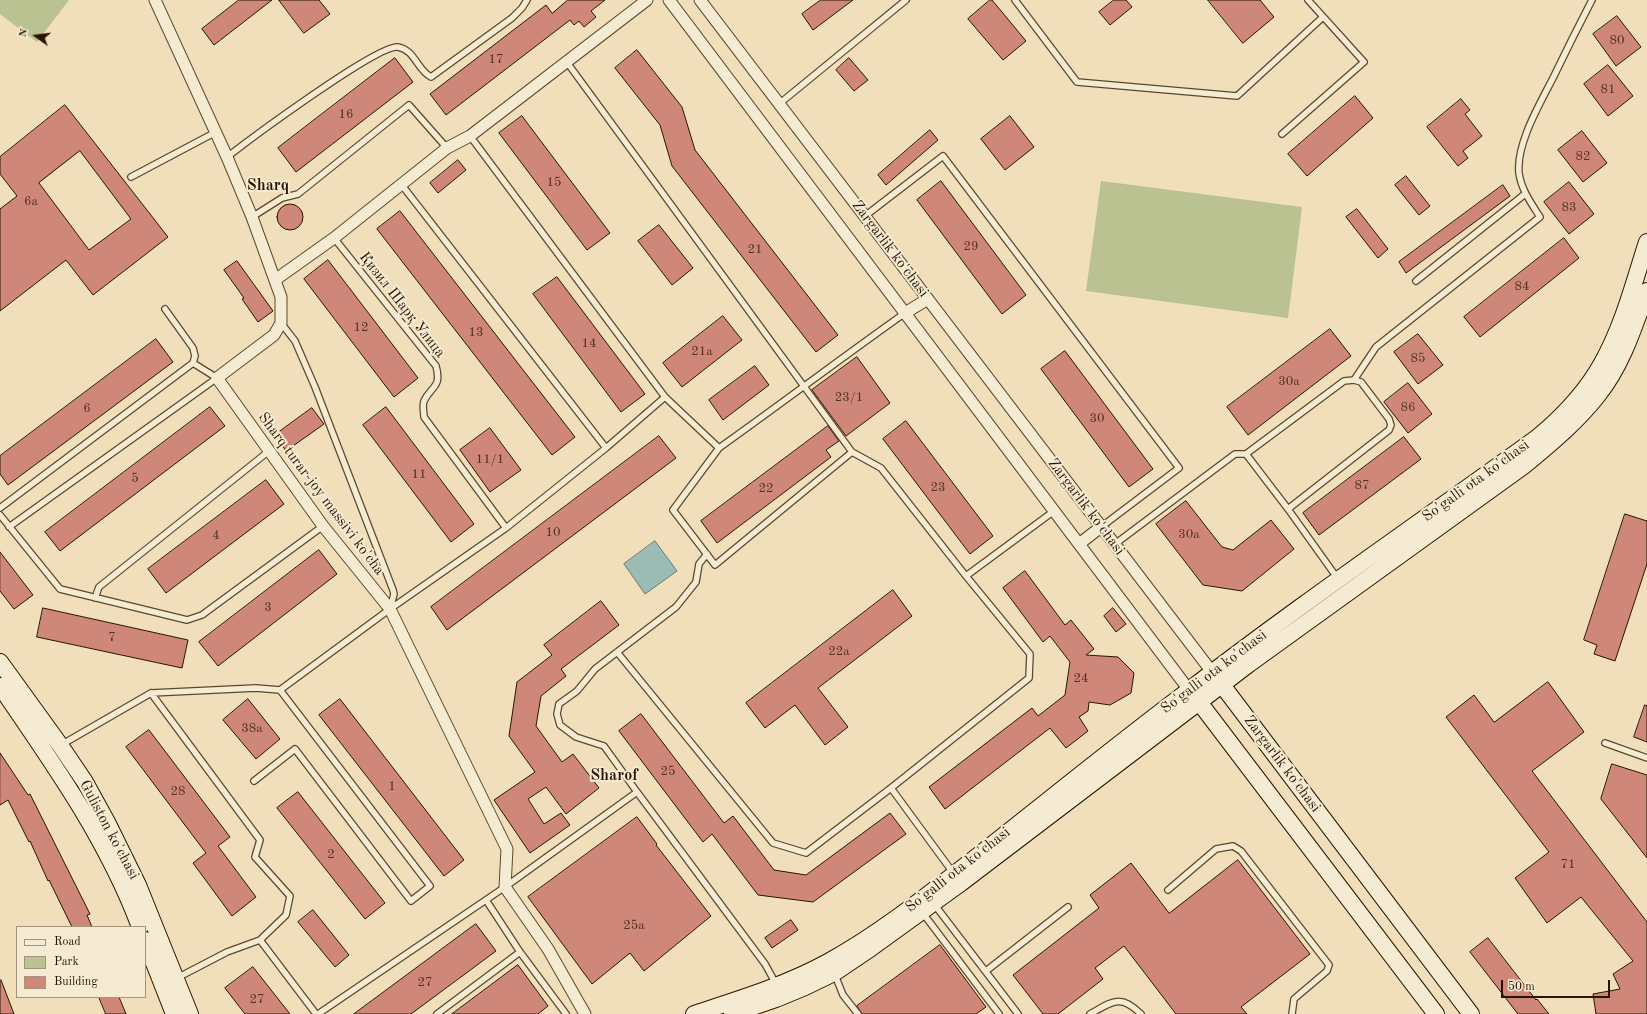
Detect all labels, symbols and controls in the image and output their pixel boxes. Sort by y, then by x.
north arrow [16,16,56,56]
text: N [18,28,30,38]
house number: 80 [1609,33,1625,49]
house number: 17 [488,52,504,68]
house number: 81 [1600,82,1616,98]
house number: 16 [338,107,354,123]
house number: 82 [1575,149,1591,165]
house number: 15 [546,175,562,191]
district label: Sharq [247,176,289,196]
house number: 6a [24,194,38,210]
street label: Zargarlik ko'chasi [848,197,932,301]
house number: 83 [1561,200,1577,216]
house number: 29 [963,239,979,255]
house number: 21 [747,242,763,258]
street label: Қизил Шарқ Улица [355,248,449,362]
house number: 84 [1514,279,1530,295]
house number: 12 [353,320,369,336]
house number: 13 [468,325,484,341]
house number: 14 [581,336,597,352]
house number: 21а [691,344,713,360]
house number: 85 [1410,351,1426,367]
house number: 30a [1278,374,1300,390]
house number: 23/1 [835,390,863,406]
house number: 86 [1400,400,1416,416]
house number: 6 [83,401,91,417]
street label: Sharq turar-joy massivi ko'cha [254,409,388,579]
house number: 30 [1089,411,1105,427]
street label: So'galli ota ko'chasi [1419,436,1533,526]
house number: 11/1 [476,452,504,468]
street label: Zargarlik ko'chasi [1044,455,1128,559]
house number: 11 [411,467,427,483]
house number: 5 [131,471,139,487]
house number: 87 [1354,478,1370,494]
house number: 23 [930,480,946,496]
house number: 22 [758,481,774,497]
house number: 10 [545,525,561,541]
house number: 30a [1178,527,1200,543]
house number: 4 [212,528,220,544]
house number: 3 [264,600,272,616]
street label: So'galli ota ko'chasi [1157,626,1271,718]
house number: 7 [108,630,116,646]
house number: 22a [828,644,850,660]
house number: 24 [1073,671,1089,687]
street label: Zargarlik ko'chasi [1240,712,1324,816]
house number: 38a [241,721,263,737]
house number: 25 [660,764,676,780]
district label: Sharof [590,766,638,786]
street label: Guliston ko'chasi [75,777,143,883]
house number: 1 [388,779,396,795]
house number: 28 [170,784,186,800]
street label: So'galli ota ko'chasi [902,824,1014,916]
house number: 2 [327,847,335,863]
house number: 71 [1560,857,1576,873]
house number: 25a [623,918,645,934]
legend [16,926,146,998]
text: Road [54,936,81,948]
text: Park [54,956,79,968]
scale bar [1503,972,1612,998]
house number: 27 [417,975,433,991]
text: Building [54,976,98,988]
text: 50 m [1508,981,1535,993]
house number: 27 [249,992,265,1008]

